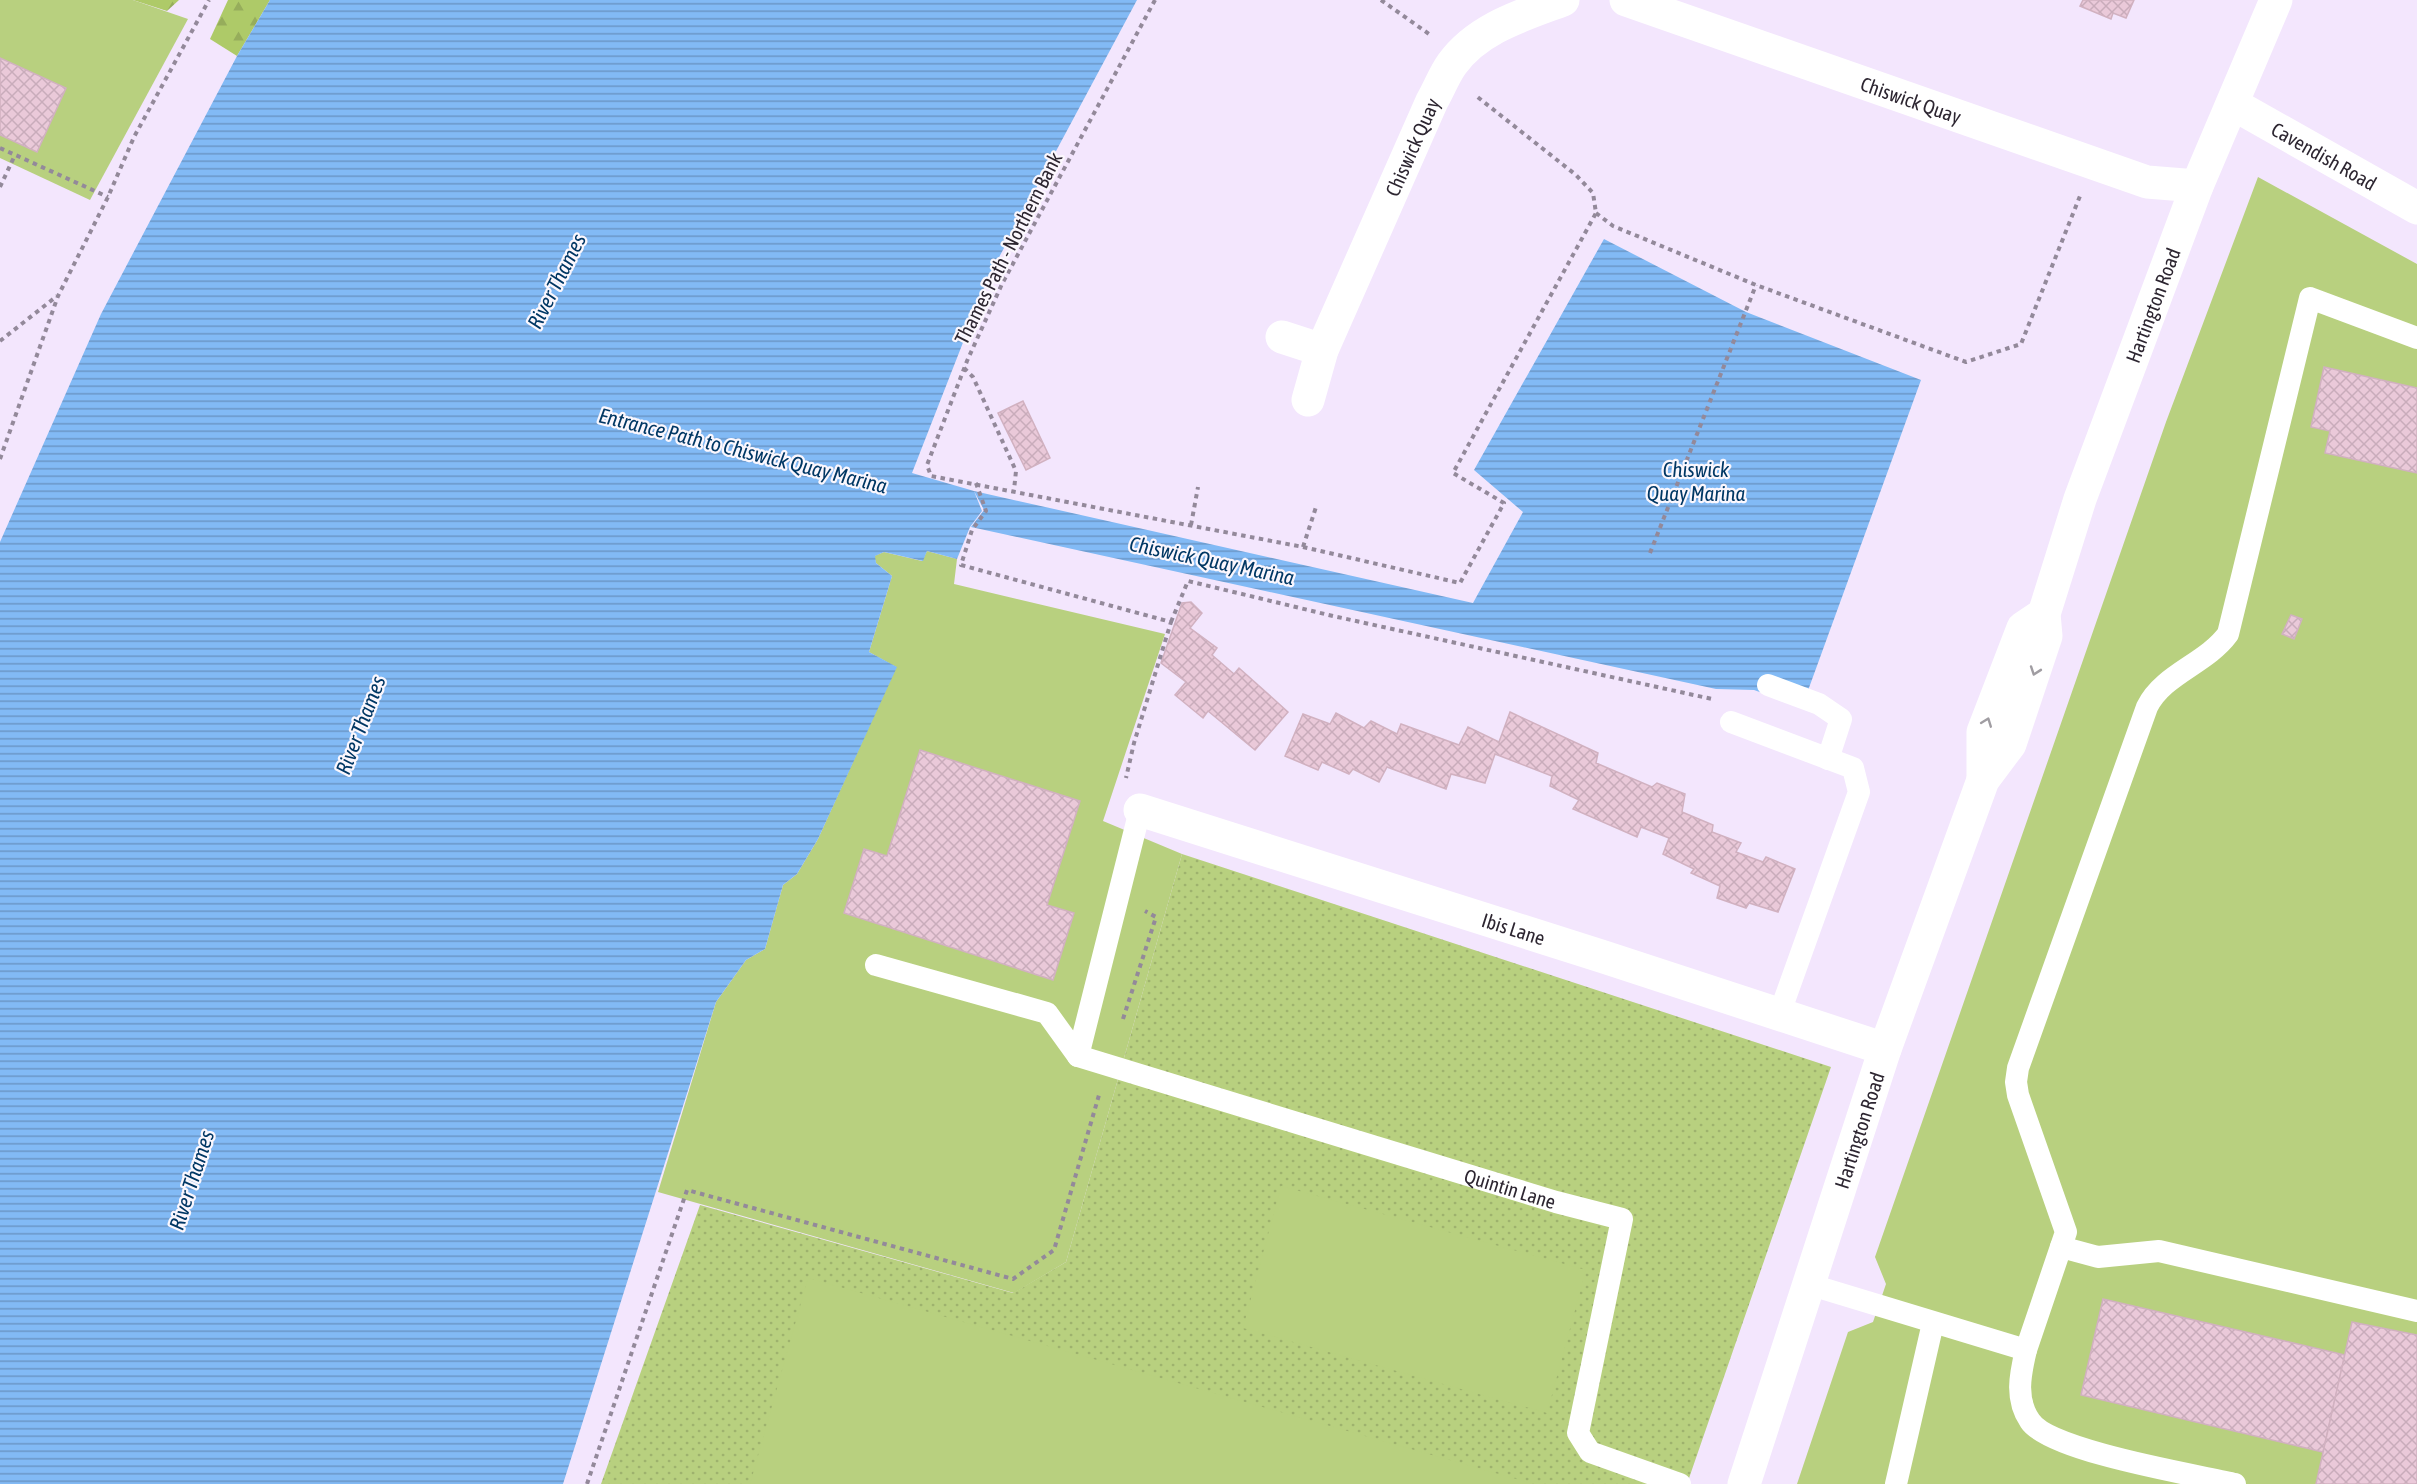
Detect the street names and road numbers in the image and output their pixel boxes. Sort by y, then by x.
street label: Chiswick Quay [1858,71,1964,128]
street label: Chiswick Quay [1380,94,1443,199]
street label: Cavendish Road [2268,117,2381,194]
street label: Thames Path - Northern Bank [950,148,1067,348]
street label: Hartington Road [2121,244,2184,366]
street label: Ibis Lane [1479,908,1548,949]
street label: Hartington Road [1829,1069,1888,1191]
street label: Quintin Lane [1462,1163,1559,1213]

